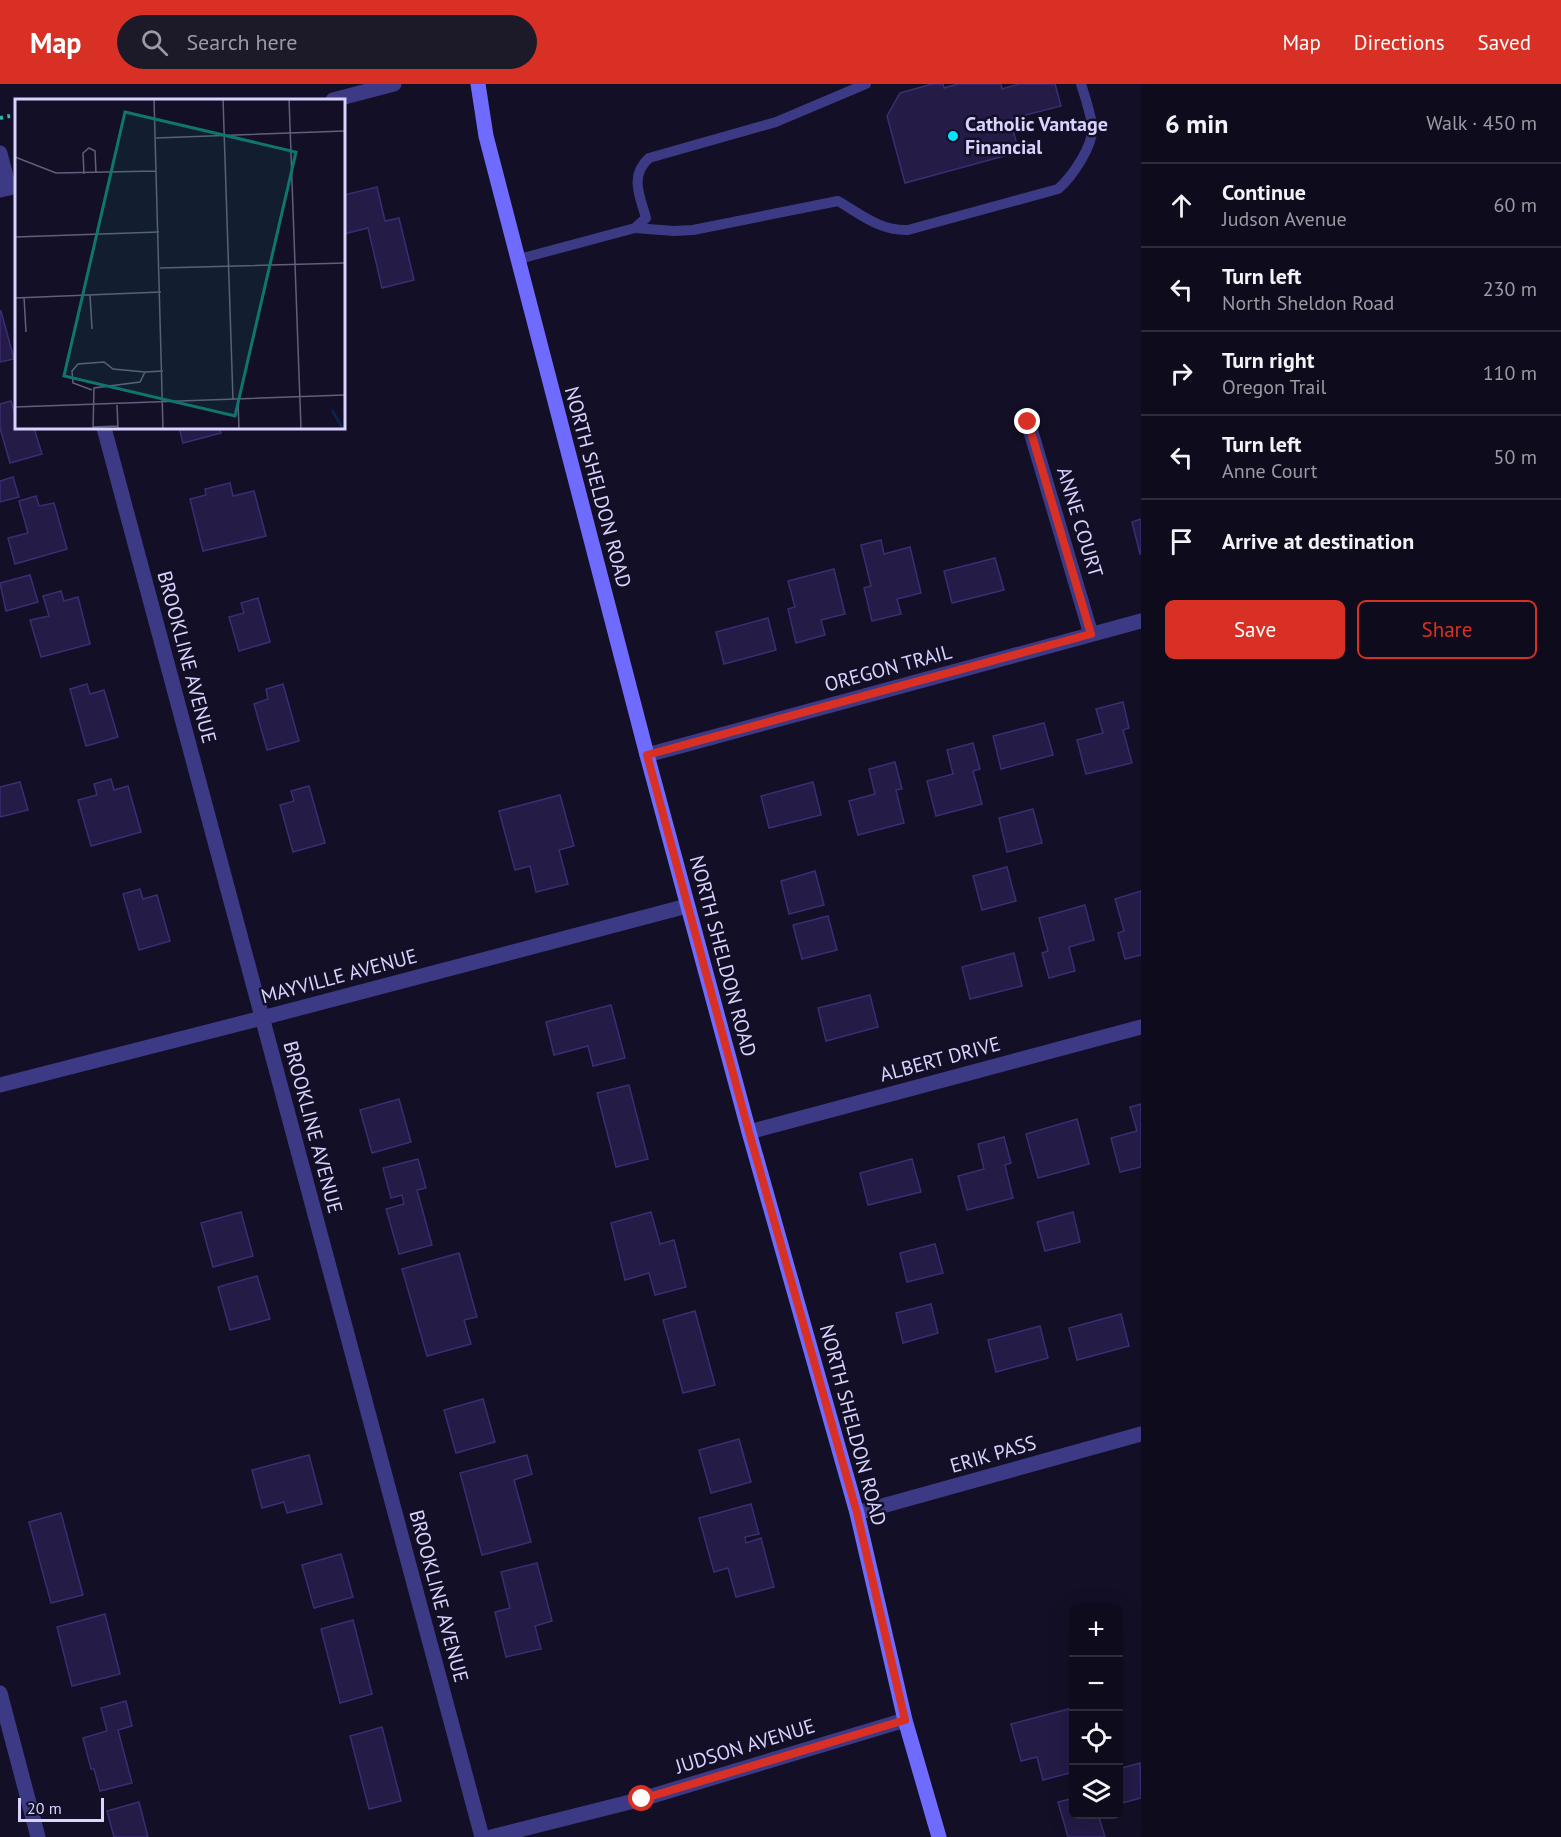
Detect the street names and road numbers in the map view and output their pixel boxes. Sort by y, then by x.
street label: NORTH SHELDON ROAD [559,383,637,591]
street label: ANNE COURT [1051,464,1109,580]
street label: BROOKLINE AVENUE [151,568,223,746]
street label: OREGON TRAIL [821,639,955,697]
street label: NORTH SHELDON ROAD [684,852,762,1060]
street label: MAYVILLE AVENUE [258,943,420,1009]
street label: ALBERT DRIVE [877,1030,1003,1088]
street label: BROOKLINE AVENUE [277,1038,349,1216]
street label: NORTH SHELDON ROAD [814,1321,892,1529]
street label: ERIK PASS [947,1429,1039,1479]
street label: BROOKLINE AVENUE [403,1507,475,1685]
street label: JUDSON AVENUE [671,1712,818,1780]

